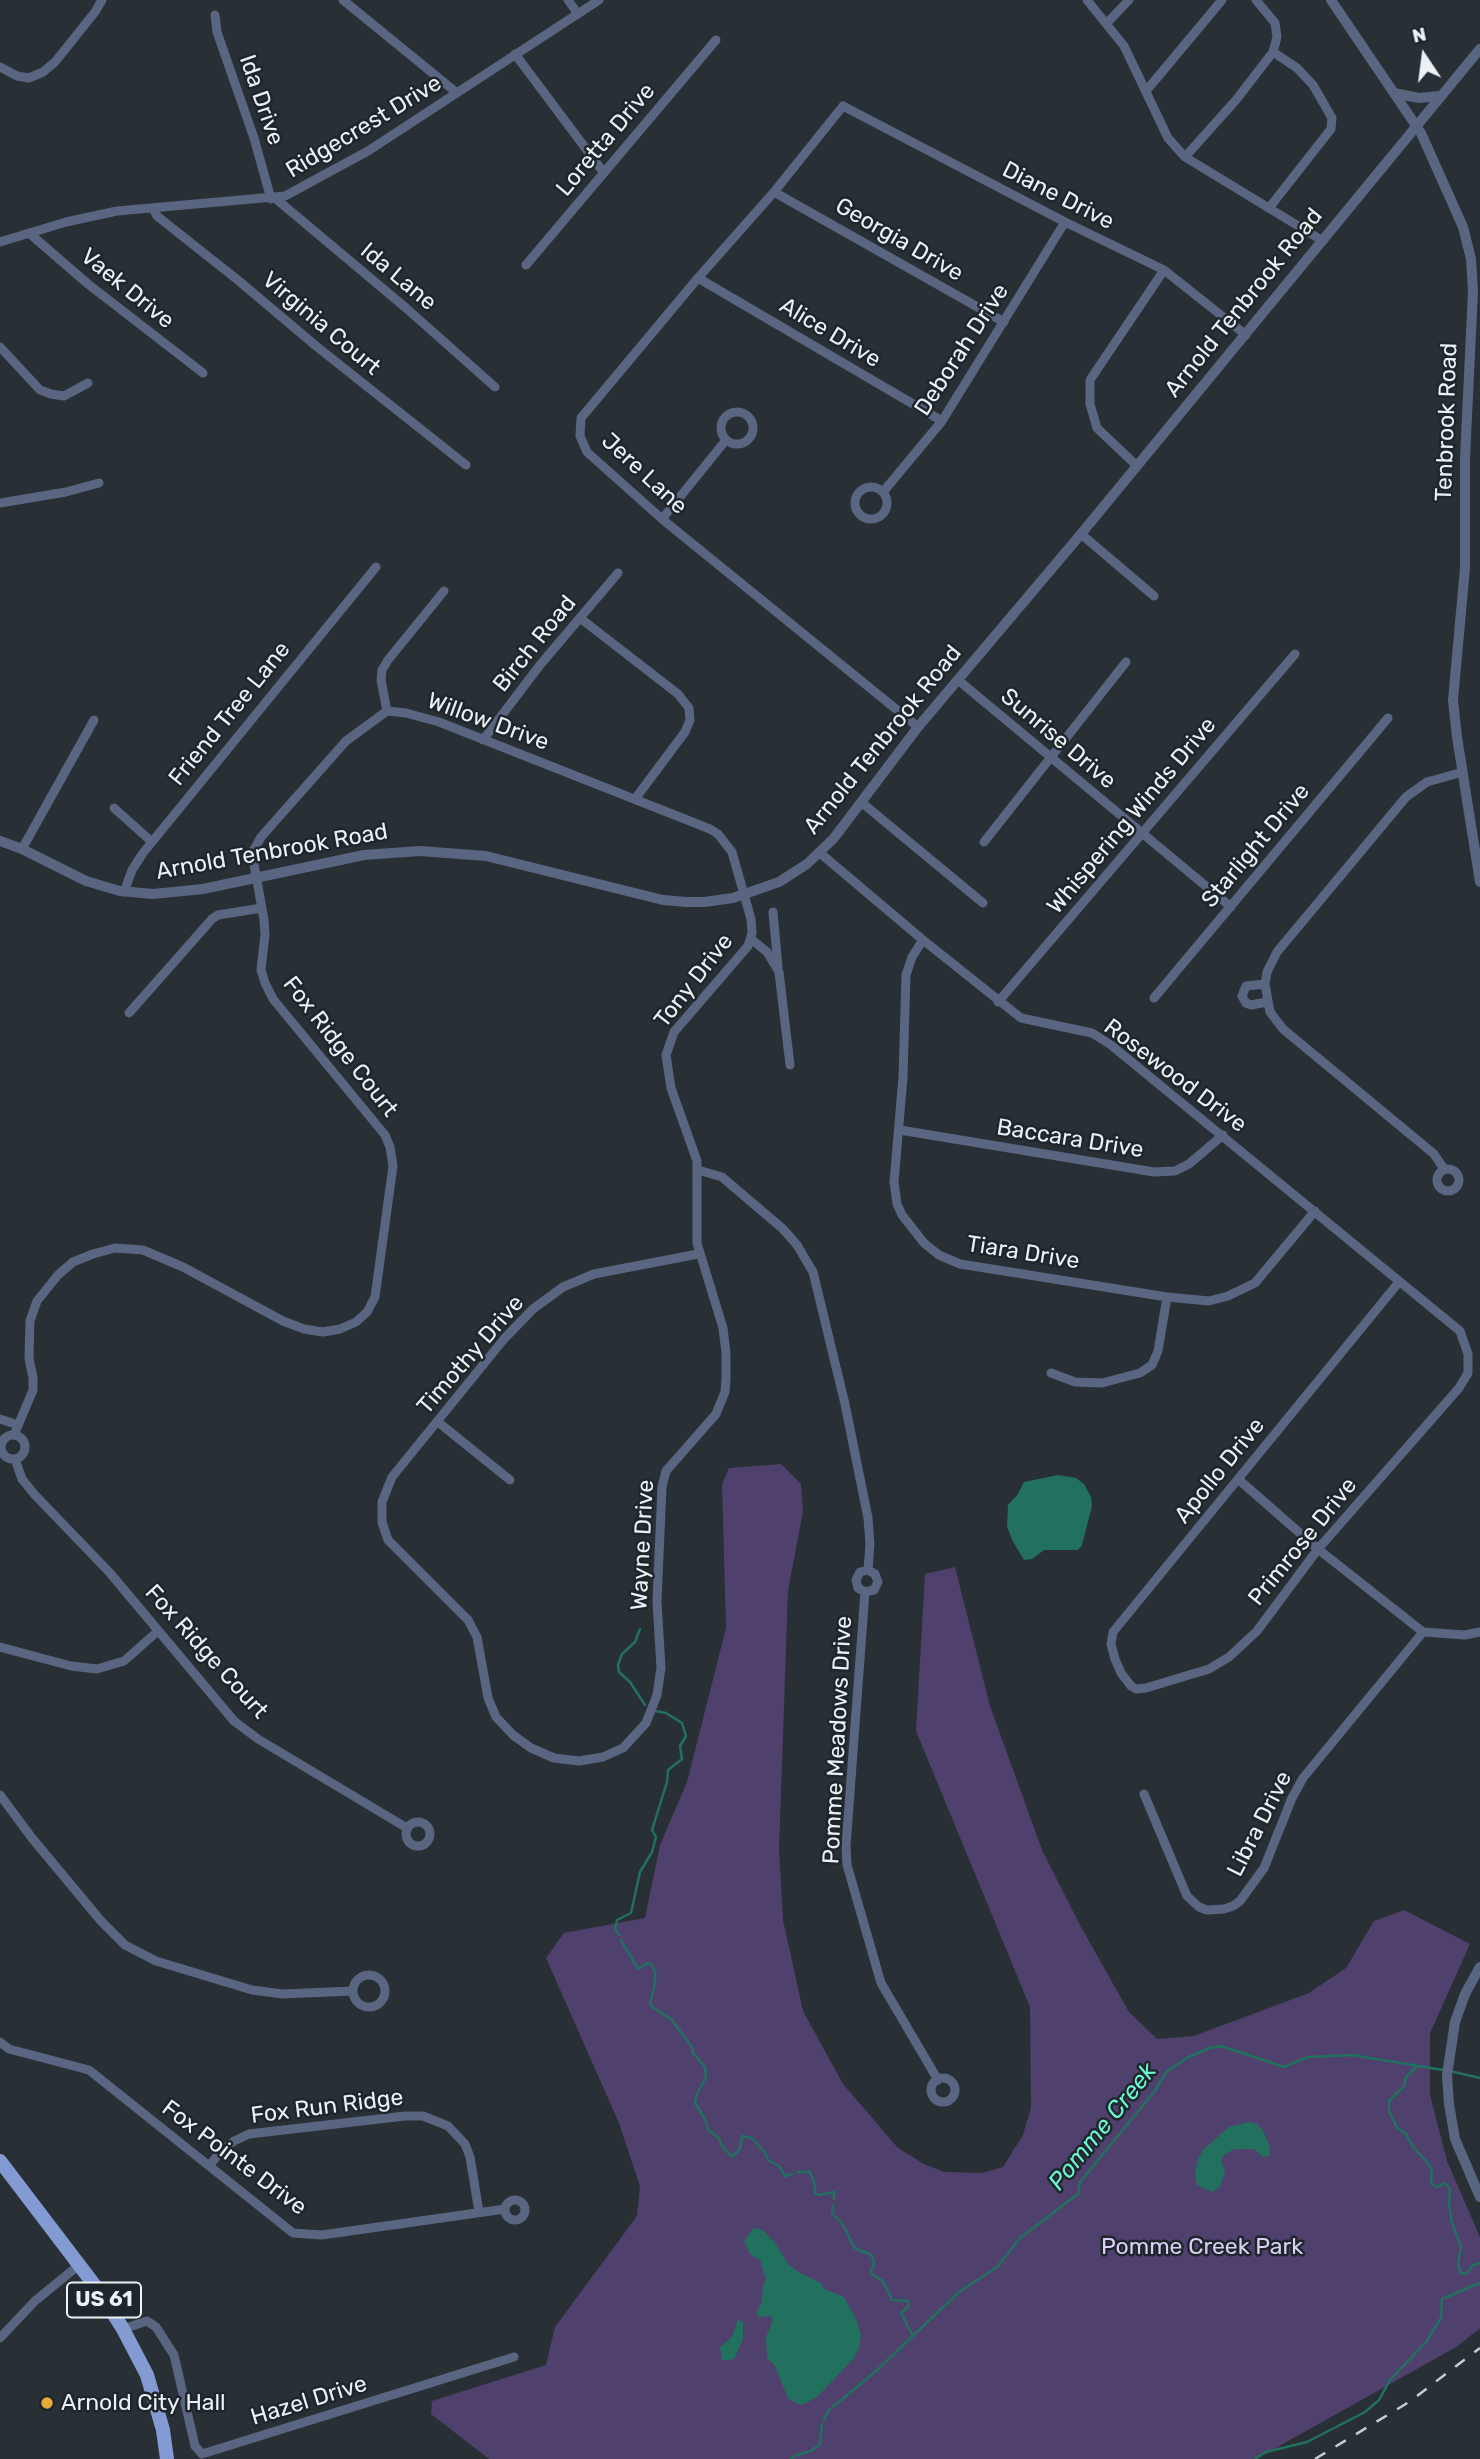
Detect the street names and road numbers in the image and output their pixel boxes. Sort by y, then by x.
street label: Ida Drive [233,51,289,149]
street label: Ridgecrest Drive [281,70,447,184]
street label: Loretta Drive [551,78,661,202]
street label: Diane Drive [997,156,1119,236]
street label: Georgia Drive [830,192,968,288]
street label: Arnold Tenbrook Road [1159,203,1329,403]
street label: Ida Lane [354,237,442,317]
street label: Vaek Drive [75,243,179,335]
street label: Virginia Court [256,266,386,382]
street label: Deborah Drive [909,279,1015,421]
street label: Alice Drive [774,292,886,374]
street label: Tenbrook Road [1430,342,1464,502]
street label: Jere Lane [595,427,693,521]
street label: Birch Road [488,590,582,698]
street label: Friend Tree Lane [163,636,297,792]
street label: Arnold Tenbrook Road [798,640,968,840]
street label: Sunrise Drive [995,683,1121,795]
street label: Willow Drive [423,687,553,757]
street label: Whispering Winds Drive [1042,712,1222,920]
street label: Starlight Drive [1196,778,1316,914]
street label: Arnold Tenbrook Road [154,818,390,886]
street label: Tony Drive [649,929,739,1033]
street label: Fox Ridge Court [277,971,403,1123]
street label: Rosewood Drive [1098,1013,1252,1139]
street label: Baccara Drive [995,1114,1145,1164]
street label: Tiara Drive [965,1230,1081,1276]
street label: Timothy Drive [412,1290,530,1420]
street label: Apollo Drive [1169,1413,1271,1529]
street label: Primrose Drive [1243,1472,1363,1612]
street label: Wayne Drive [626,1479,660,1611]
street label: Fox Ridge Court [139,1579,273,1725]
street label: Pomme Meadows Drive [818,1615,858,1865]
street label: Libra Drive [1222,1767,1298,1881]
street label: Fox Run Ridge [249,2084,405,2130]
street label: Fox Pointe Drive [156,2095,312,2221]
road number: US 61 [67,2282,141,2318]
street label: Hazel Drive [248,2370,370,2432]

